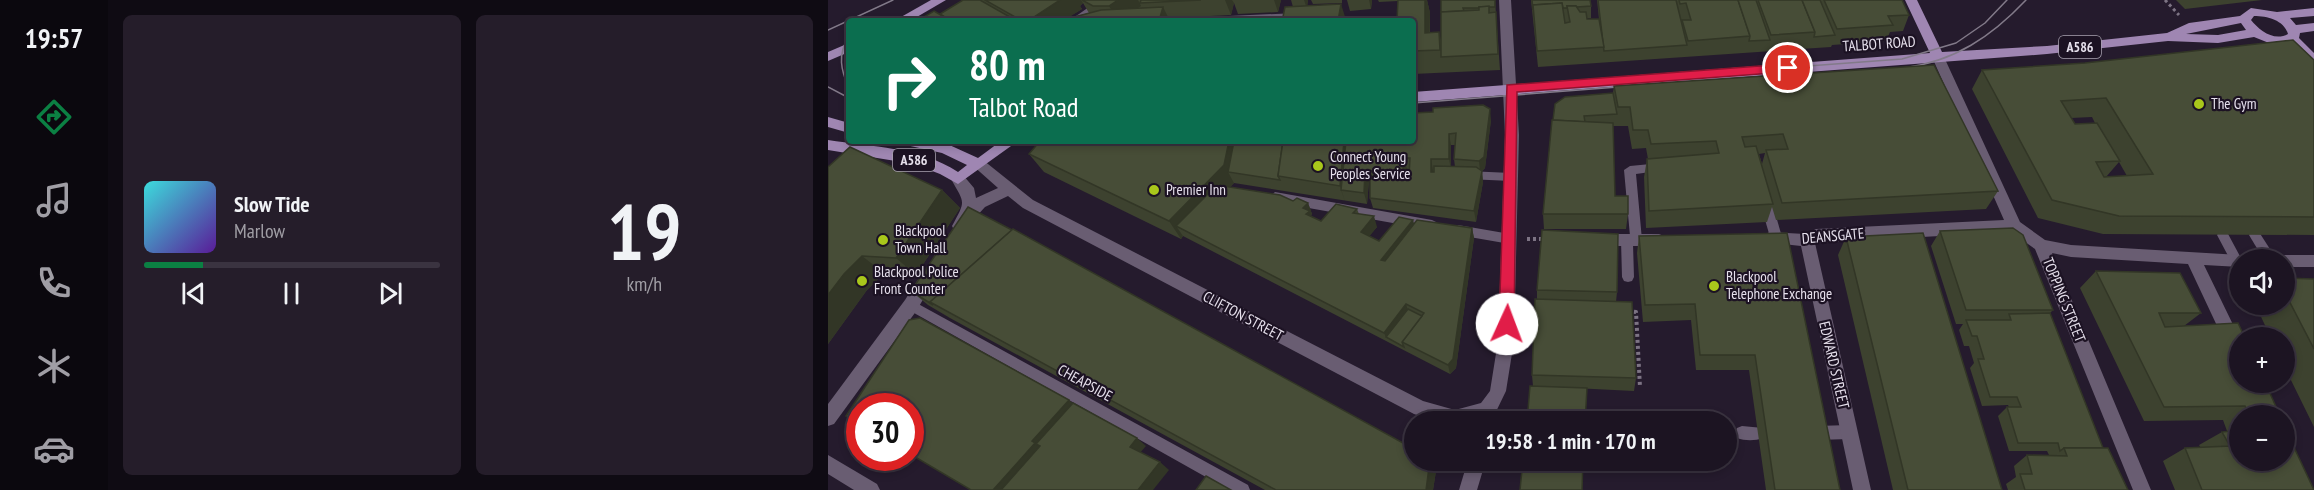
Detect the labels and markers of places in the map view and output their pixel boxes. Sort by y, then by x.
pin [1762,42,1813,93]
place label: The Gym [2211,94,2256,113]
marker: The Gym [2192,97,2206,111]
place label: Connect Young Peoples Service [1330,147,1410,183]
marker: Connect Young Peoples Service [1311,159,1325,173]
place label: Premier Inn [1166,180,1226,199]
marker: Premier Inn [1147,183,1161,197]
place label: Blackpool Town Hall [895,221,947,257]
marker: Blackpool Town Hall [876,233,890,247]
place label: Blackpool Police Front Counter [874,262,959,298]
place label: Blackpool Telephone Exchange [1726,267,1832,303]
marker: Blackpool Police Front Counter [855,274,869,288]
marker: Blackpool Telephone Exchange [1707,279,1721,293]

